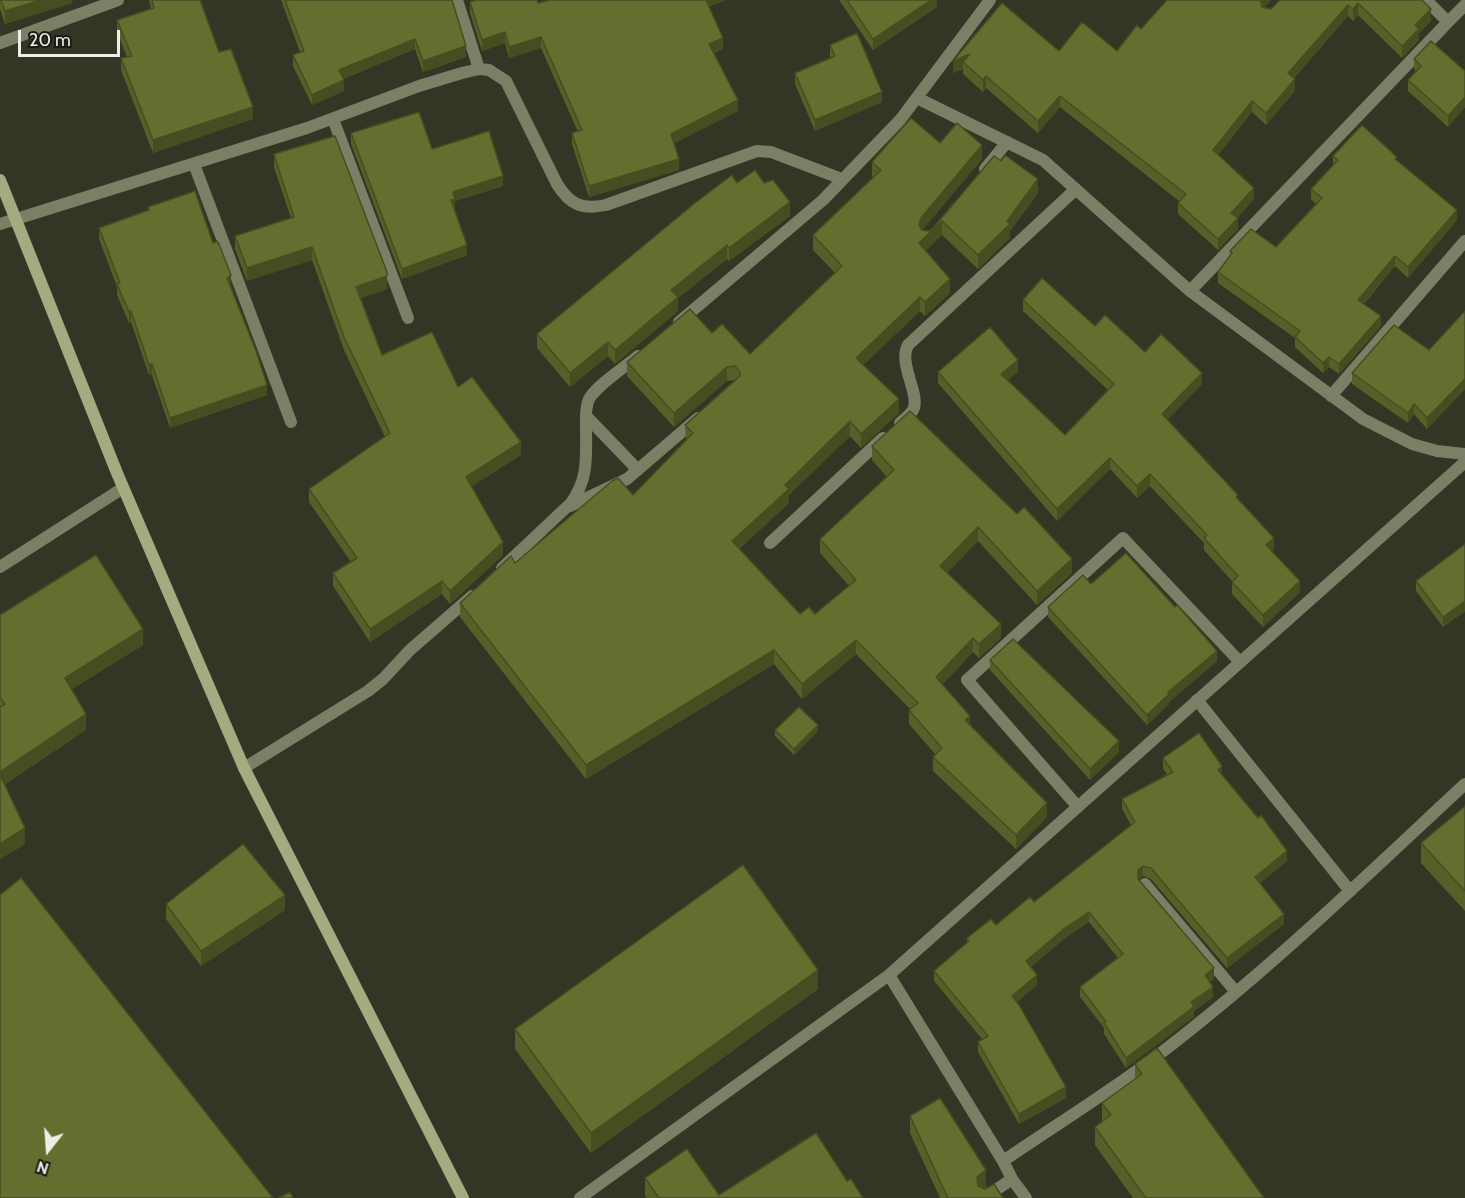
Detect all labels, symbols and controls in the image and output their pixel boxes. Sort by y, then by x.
scale bar [21,18,123,56]
text: 20 m [29,29,71,51]
north arrow [18,1120,78,1180]
text: N [34,1157,51,1178]

